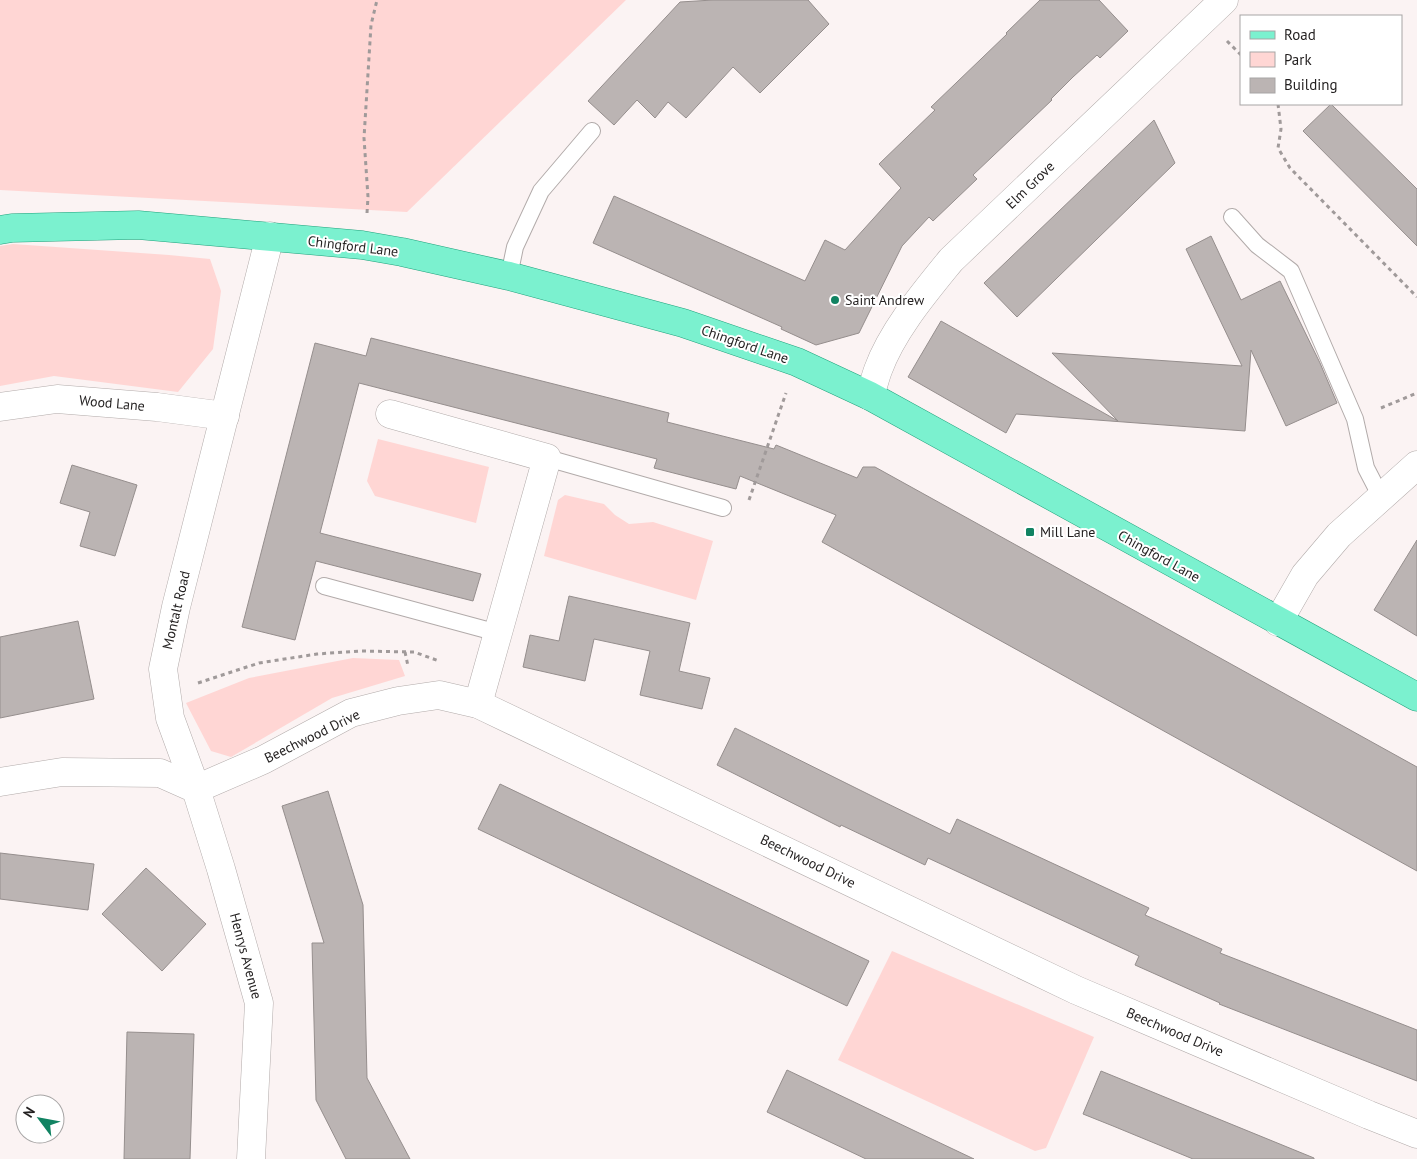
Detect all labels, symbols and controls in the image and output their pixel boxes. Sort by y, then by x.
legend [1240,15,1402,105]
text: Road [1284,25,1316,44]
text: Park [1284,50,1312,69]
text: Building [1284,75,1338,94]
street label: Elm Grove [1002,157,1058,213]
street label: Chingford Lane [307,232,399,260]
place label: Saint Andrew [845,291,925,309]
marker: Saint Andrew [829,294,841,306]
street label: Chingford Lane [699,321,791,367]
street label: Wood Lane [78,391,146,415]
place label: Mill Lane [1040,523,1095,541]
marker: Mill Lane [1024,526,1036,538]
street label: Chingford Lane [1115,526,1203,586]
street label: Montalt Road [158,569,194,651]
street label: Beechwood Drive [261,705,363,767]
street label: Beechwood Drive [757,830,859,892]
street label: Henrys Avenue [226,911,266,1001]
street label: Beechwood Drive [1124,1003,1226,1061]
north arrow [15,1094,65,1144]
text: N [19,1103,39,1121]

